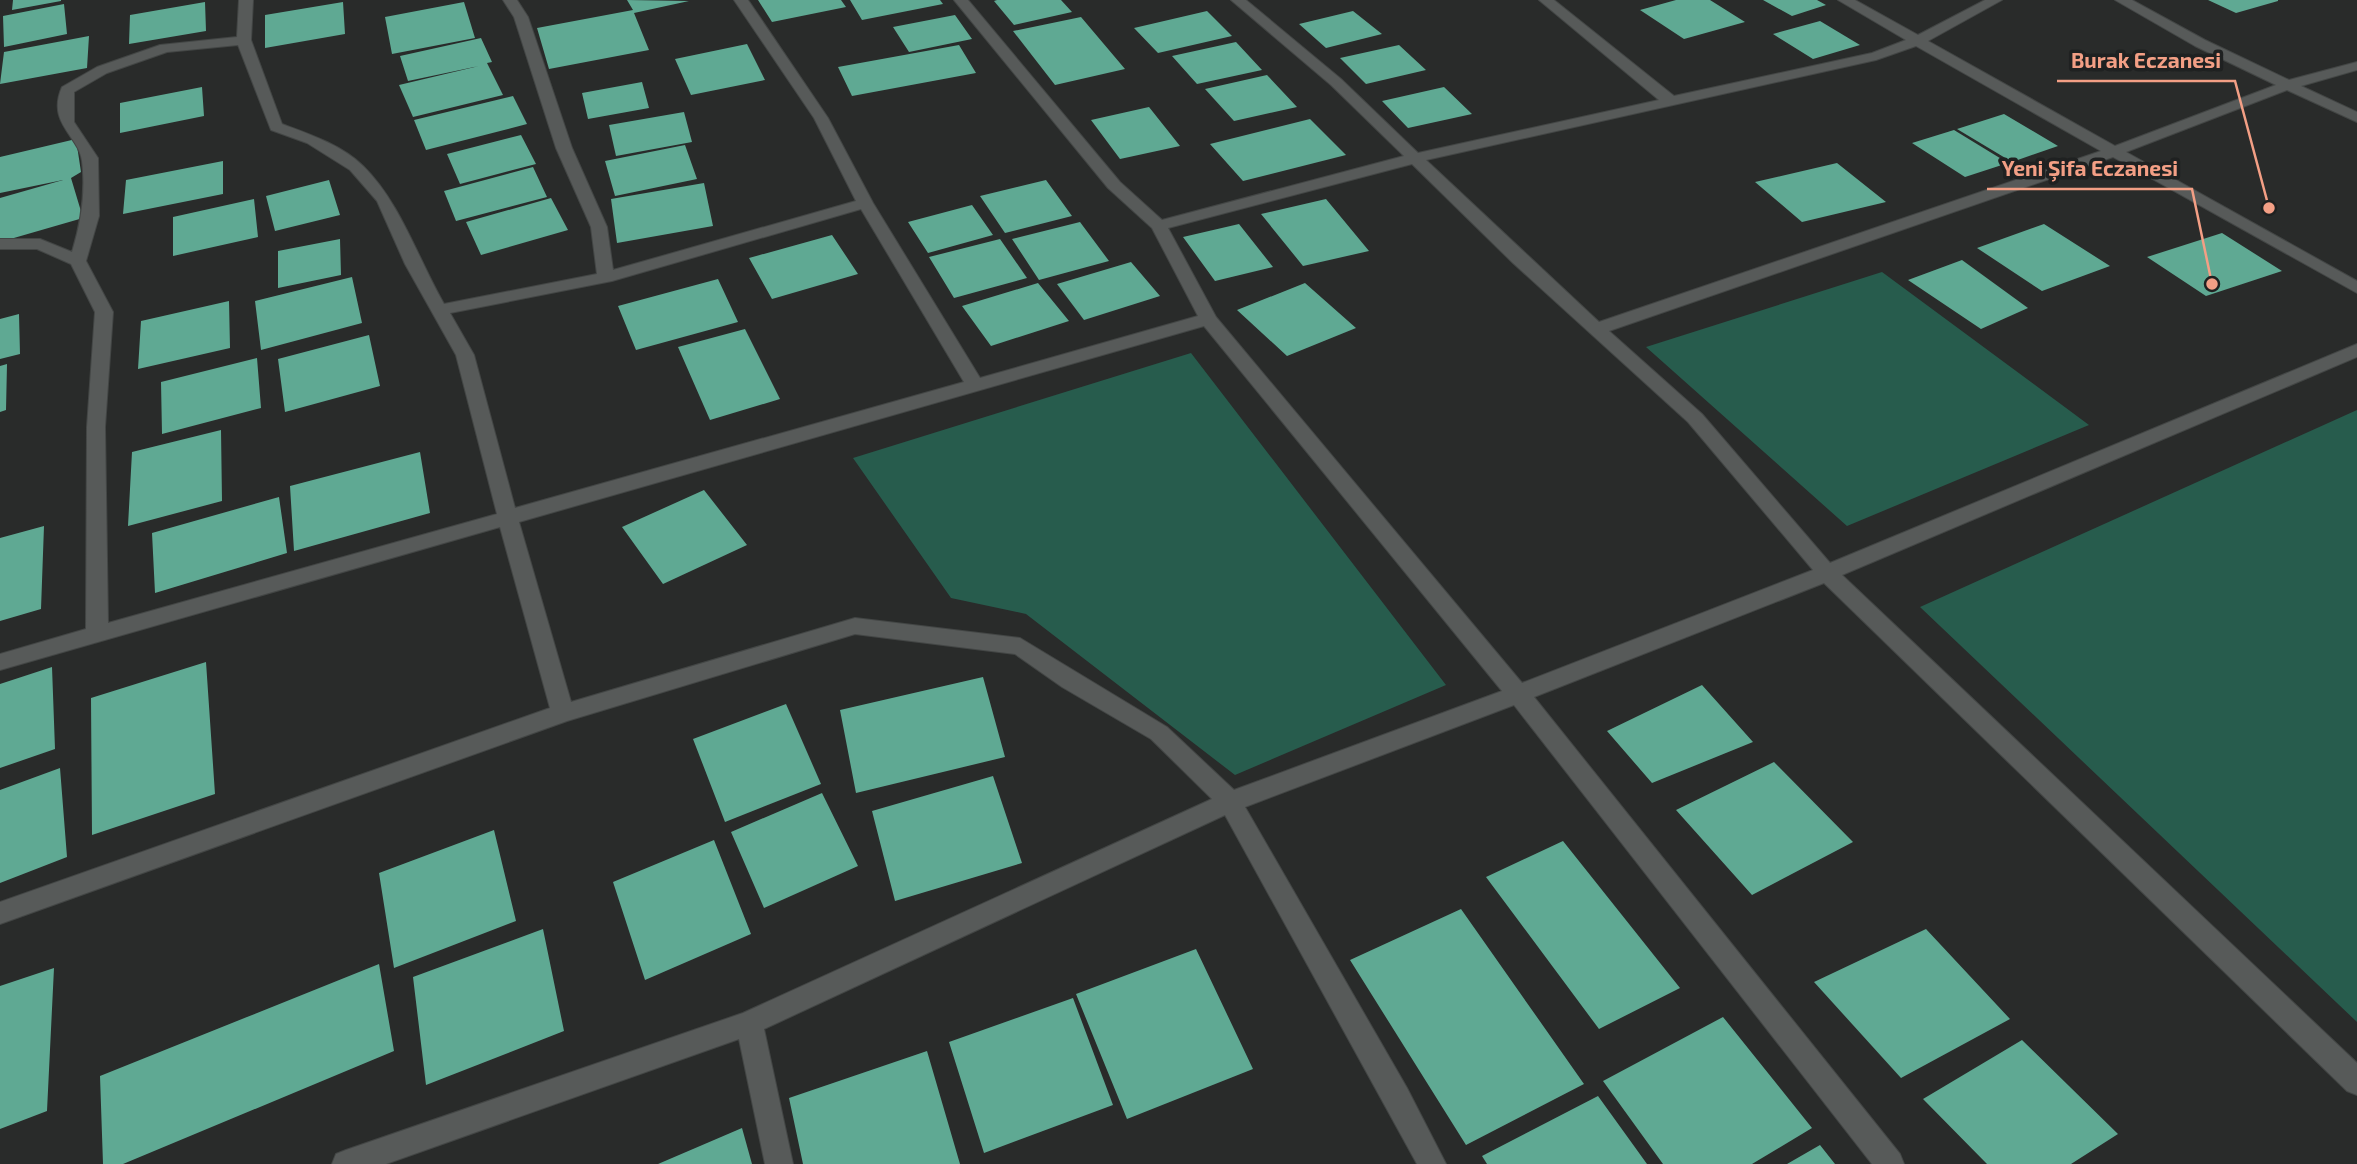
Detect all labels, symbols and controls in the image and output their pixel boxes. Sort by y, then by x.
callout: Burak Eczanesi [2057,39,2235,81]
text: Burak Eczanesi [2071,47,2221,72]
callout: Yeni Şifa Eczanesi [1987,147,2192,189]
text: Yeni Şifa Eczanesi [2002,155,2178,182]

